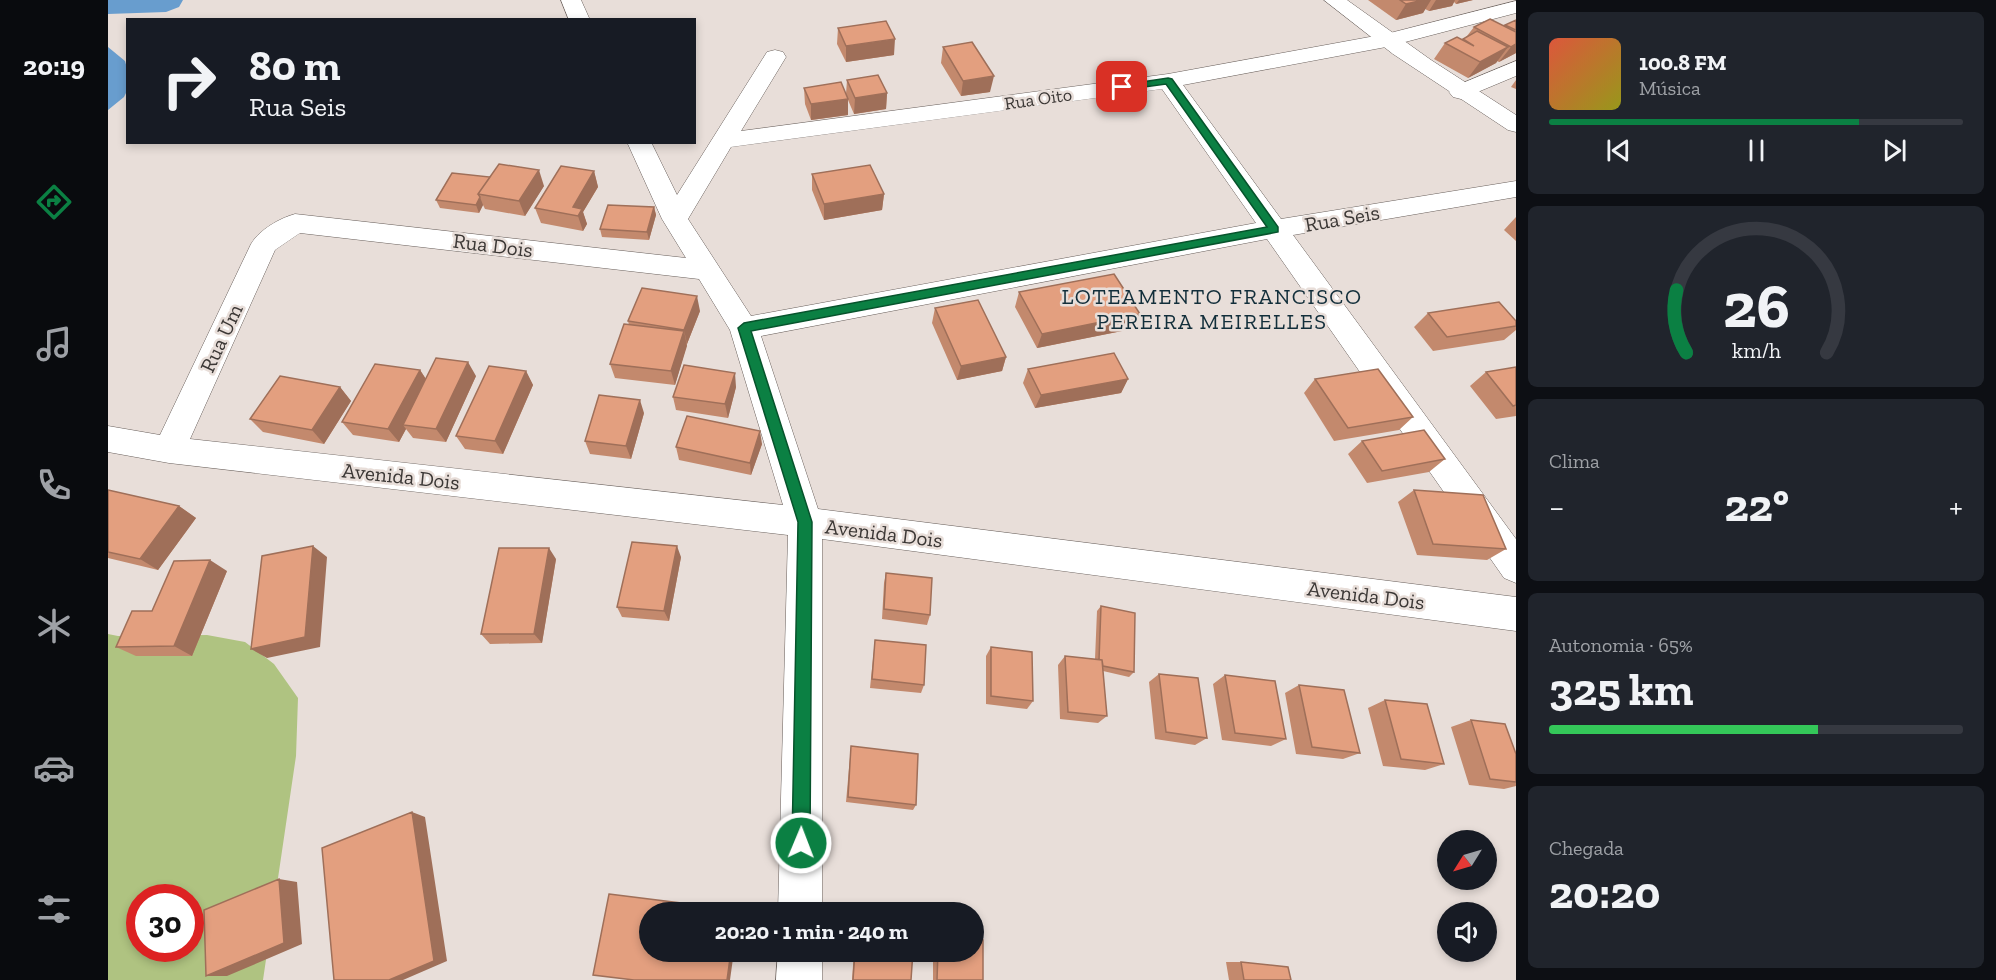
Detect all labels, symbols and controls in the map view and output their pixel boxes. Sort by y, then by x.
text: 80 m [249,40,340,91]
icon: right [150,42,228,120]
text: 100.8 FM [1639,49,1727,76]
text: 20:19 [23,50,85,82]
pin [1096,61,1147,112]
icon: arrive [1105,70,1138,103]
text: Música [1639,76,1701,100]
street label: Rua Oito [1003,83,1073,115]
text: Rua Seis [249,91,346,123]
icon: previous [1602,134,1635,167]
icon: pause [1740,134,1773,167]
icon: next [1878,134,1911,167]
icon: directions [33,181,75,223]
street label: Rua Seis [1303,199,1381,237]
street label: Rua Dois [452,228,534,262]
text: 26 [1723,269,1789,344]
district label: LOTEAMENTO FRANCISCO PEREIRA MEIRELLES [1061,283,1363,335]
street label: Rua Um [194,300,248,376]
icon: music [33,323,75,365]
text: km/h [1732,339,1780,364]
text: Clima [1549,449,1600,473]
street label: Avenida Dois [341,457,461,495]
icon: phone [33,464,75,506]
text: 22° [1724,479,1789,533]
text: − [1549,487,1564,526]
text: + [1949,487,1963,526]
street label: Avenida Dois [824,513,944,553]
street label: Avenida Dois [1306,575,1426,615]
icon: climate [33,605,75,647]
text: Autonomia · 65% [1549,633,1693,657]
text: 325 km [1549,663,1693,717]
icon: car [33,747,75,789]
position arrow [769,811,833,875]
north arrow [1437,830,1497,890]
map controls [1437,830,1497,962]
text: Chegada [1549,836,1624,860]
text: 20:20 [1549,866,1660,920]
speed limit sign: 30 [126,884,204,962]
icon: filters [33,888,75,930]
button: sound [1437,902,1497,962]
text: 20:20 · 1 min · 240 m [715,918,908,945]

